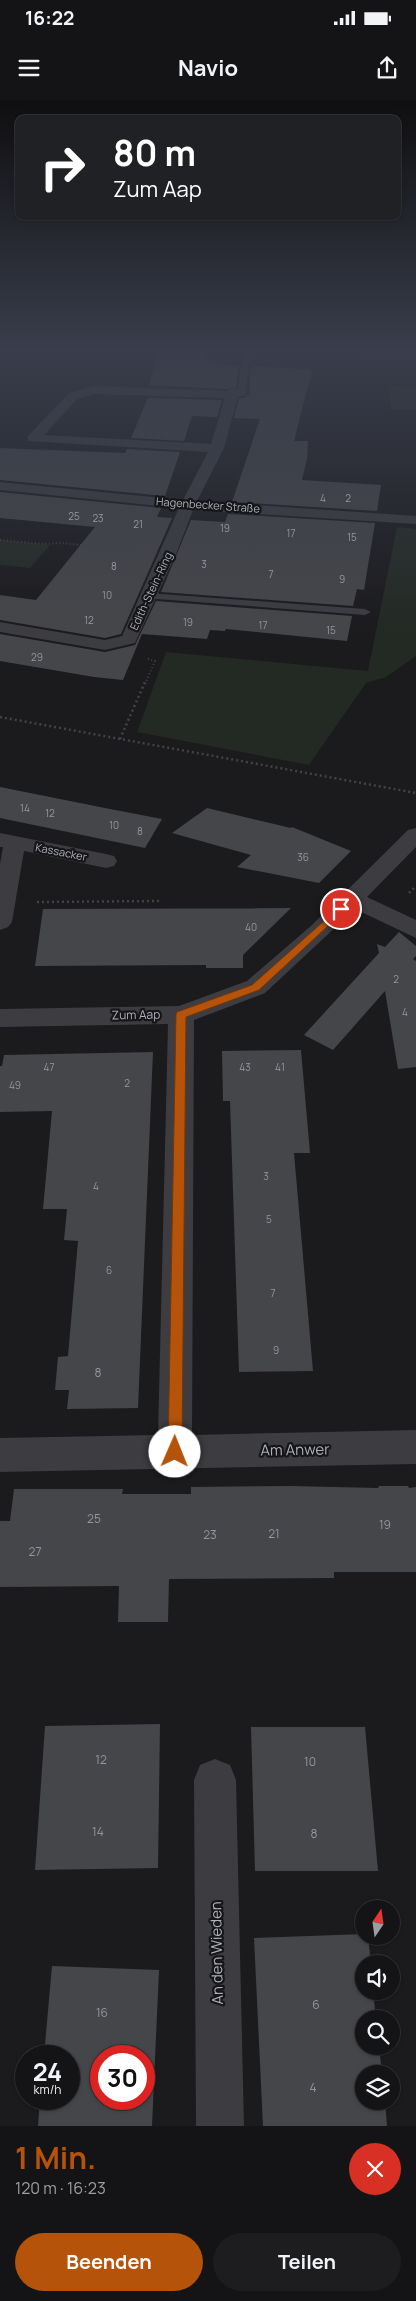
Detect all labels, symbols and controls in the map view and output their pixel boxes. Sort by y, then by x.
text: 16:22 [25,5,74,31]
text: Navio [178,53,238,83]
icon: menu [15,54,43,82]
icon: share [373,54,401,82]
text: 80 m [113,129,196,177]
icon: right [30,135,95,200]
text: Zum Aap [113,174,202,204]
house number: 4 [320,491,326,505]
house number: 2 [345,491,351,505]
street label: Hagenbecker Straße [156,493,261,516]
house number: 25 [68,509,80,523]
house number: 23 [92,511,104,525]
house number: 21 [133,517,143,531]
house number: 19 [220,521,230,535]
house number: 17 [287,526,295,540]
house number: 15 [347,530,357,544]
street label: Edith-Stein-Ring [126,549,175,632]
house number: 3 [201,557,207,571]
house number: 8 [111,559,117,573]
house number: 7 [268,567,274,581]
house number: 9 [339,572,345,586]
house number: 10 [102,588,112,602]
house number: 12 [84,613,94,627]
house number: 19 [183,615,193,629]
house number: 17 [259,618,267,632]
house number: 15 [326,623,336,637]
house number: 29 [31,650,43,664]
house number: 14 [20,801,30,815]
house number: 12 [45,806,55,820]
house number: 10 [109,818,119,832]
house number: 8 [137,824,143,838]
street label: Kassacker [34,839,88,864]
house number: 36 [297,850,309,864]
pin [320,888,362,930]
icon: arrive [327,895,355,923]
house number: 40 [245,920,257,934]
house number: 2 [393,972,399,986]
house number: 4 [402,1005,408,1019]
street label: Zum Aap [112,1006,160,1023]
house number: 47 [44,1060,54,1074]
house number: 43 [239,1060,251,1074]
house number: 41 [275,1060,285,1074]
house number: 2 [124,1076,130,1090]
house number: 49 [9,1078,21,1092]
house number: 3 [263,1169,269,1183]
house number: 4 [93,1179,99,1193]
house number: 5 [266,1212,272,1226]
house number: 6 [106,1263,112,1277]
house number: 7 [270,1286,276,1300]
house number: 9 [273,1343,279,1357]
house number: 8 [95,1364,102,1381]
position arrow [148,1425,200,1477]
street label: Am Anwer [260,1438,330,1461]
house number: 25 [87,1510,101,1527]
house number: 19 [379,1516,391,1533]
house number: 21 [268,1525,280,1542]
house number: 23 [203,1526,217,1543]
house number: 27 [29,1543,41,1560]
house number: 12 [95,1751,107,1768]
house number: 10 [304,1753,316,1770]
house number: 14 [92,1823,104,1840]
house number: 8 [311,1825,318,1842]
north arrow [355,1900,400,1945]
map controls [355,1900,400,2110]
street label: An den Wieden [205,1901,228,2005]
button: sound [355,1955,400,2000]
house number: 6 [312,1996,320,2013]
house number: 16 [96,2004,108,2021]
button: search [355,2010,400,2055]
speed limit sign: 30 [90,2045,155,2110]
text: 24 [33,2054,62,2089]
button: layers [355,2065,400,2110]
house number: 4 [309,2079,317,2096]
text: km/h [34,2081,61,2098]
text: 1 Min. [15,2137,96,2178]
button: close [349,2143,401,2195]
text: 120 m · 16:23 [15,2177,106,2199]
button: Beenden [15,2233,203,2291]
button: Teilen [213,2233,401,2291]

